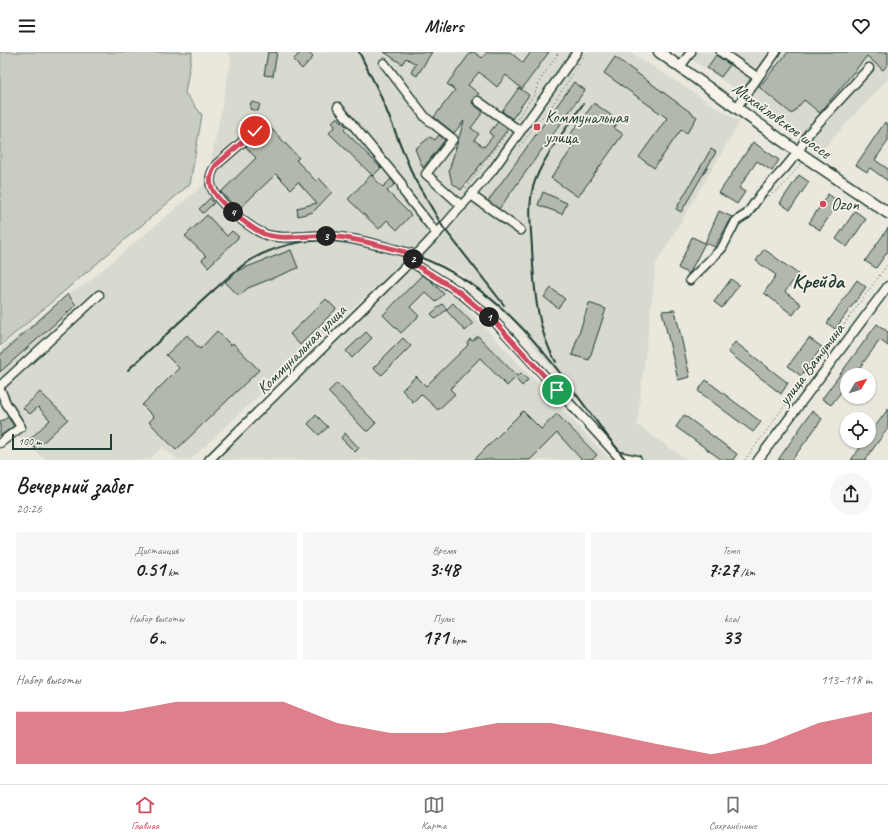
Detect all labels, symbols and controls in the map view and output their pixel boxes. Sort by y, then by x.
icon: menu [16,15,38,37]
text: Milers [425,15,463,37]
icon: heart [850,15,872,37]
street label: Михайловское шоссе [728,78,836,164]
place label: Коммунальная улица [544,107,629,148]
pin [238,114,272,148]
icon: check [244,120,266,142]
marker: Коммунальная улица [532,122,542,132]
place label: Ozon [831,194,859,215]
marker: Ozon [818,199,828,209]
pin: 4 [223,202,243,222]
text: 4 [231,205,235,219]
pin: 3 [316,226,336,246]
text: 3 [324,229,328,243]
pin: 2 [403,249,423,269]
text: 2 [411,252,415,266]
district label: Крейда [792,268,846,294]
street label: Коммунальная улица [252,299,351,399]
pin: 1 [479,307,499,327]
text: 1 [487,310,491,324]
street label: улица Ватутина [773,318,850,410]
north arrow [840,368,876,404]
map controls [840,368,876,448]
pin [540,373,574,407]
icon: arrive [546,379,568,401]
button: locate [840,412,876,448]
scale bar [12,432,112,451]
text: 100 m [18,434,42,448]
text: Вечерний забег [16,472,131,500]
button: share [830,473,872,515]
text: 20:26 [16,501,42,517]
text: Дистанция [135,543,179,557]
text: Время [432,543,456,557]
text: Темп [722,543,740,557]
text: 0.51 [135,557,165,582]
text: 3:48 [429,557,459,582]
text: 7:27 [707,557,738,582]
text: km [165,565,179,579]
text: /km [738,565,755,579]
text: Набор высоты [129,611,184,625]
text: Пульс [433,611,455,625]
text: kcal [724,611,739,625]
text: 6 [148,625,157,650]
text: 171 [422,625,449,650]
text: 33 [722,625,740,650]
text: m [157,633,166,647]
text: bpm [449,633,466,647]
text: Набор высоты [16,672,81,688]
text: 113–118 m [821,672,872,688]
tab: Главная [131,794,159,832]
tab: Карта [421,794,446,832]
tab: Сохранённые [709,794,757,832]

